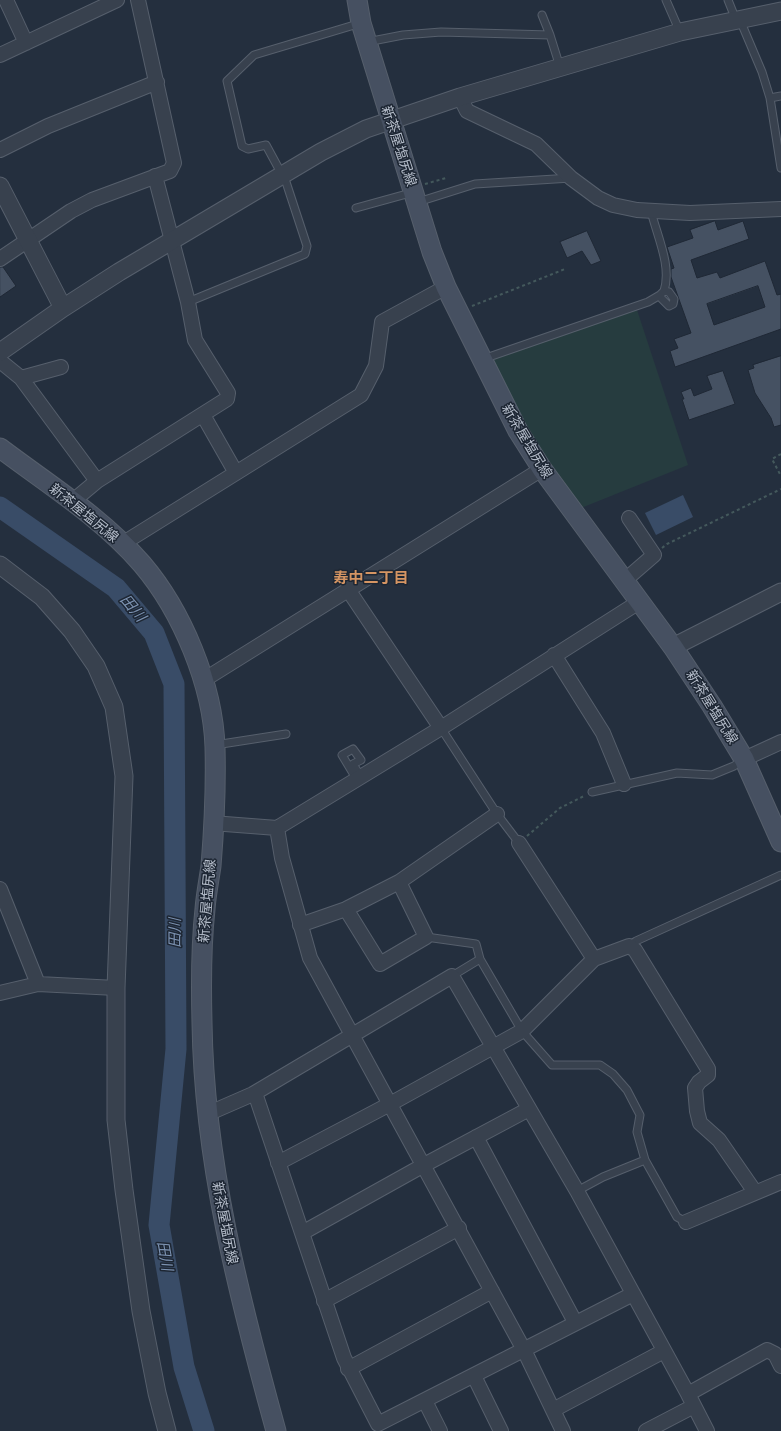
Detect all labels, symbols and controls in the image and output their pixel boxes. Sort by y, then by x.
street label: 新茶屋塩尻線 [378,103,420,189]
street label: 新茶屋塩尻線 [498,401,556,481]
street label: 新茶屋塩尻線 [46,480,122,546]
district label: 寿中二丁目 [334,569,408,587]
water label: 田川 [116,591,150,625]
street label: 新茶屋塩尻線 [683,667,741,747]
street label: 新茶屋塩尻線 [195,858,219,944]
water label: 田川 [166,918,184,948]
street label: 新茶屋塩尻線 [209,1180,241,1266]
water label: 田川 [154,1240,176,1272]

